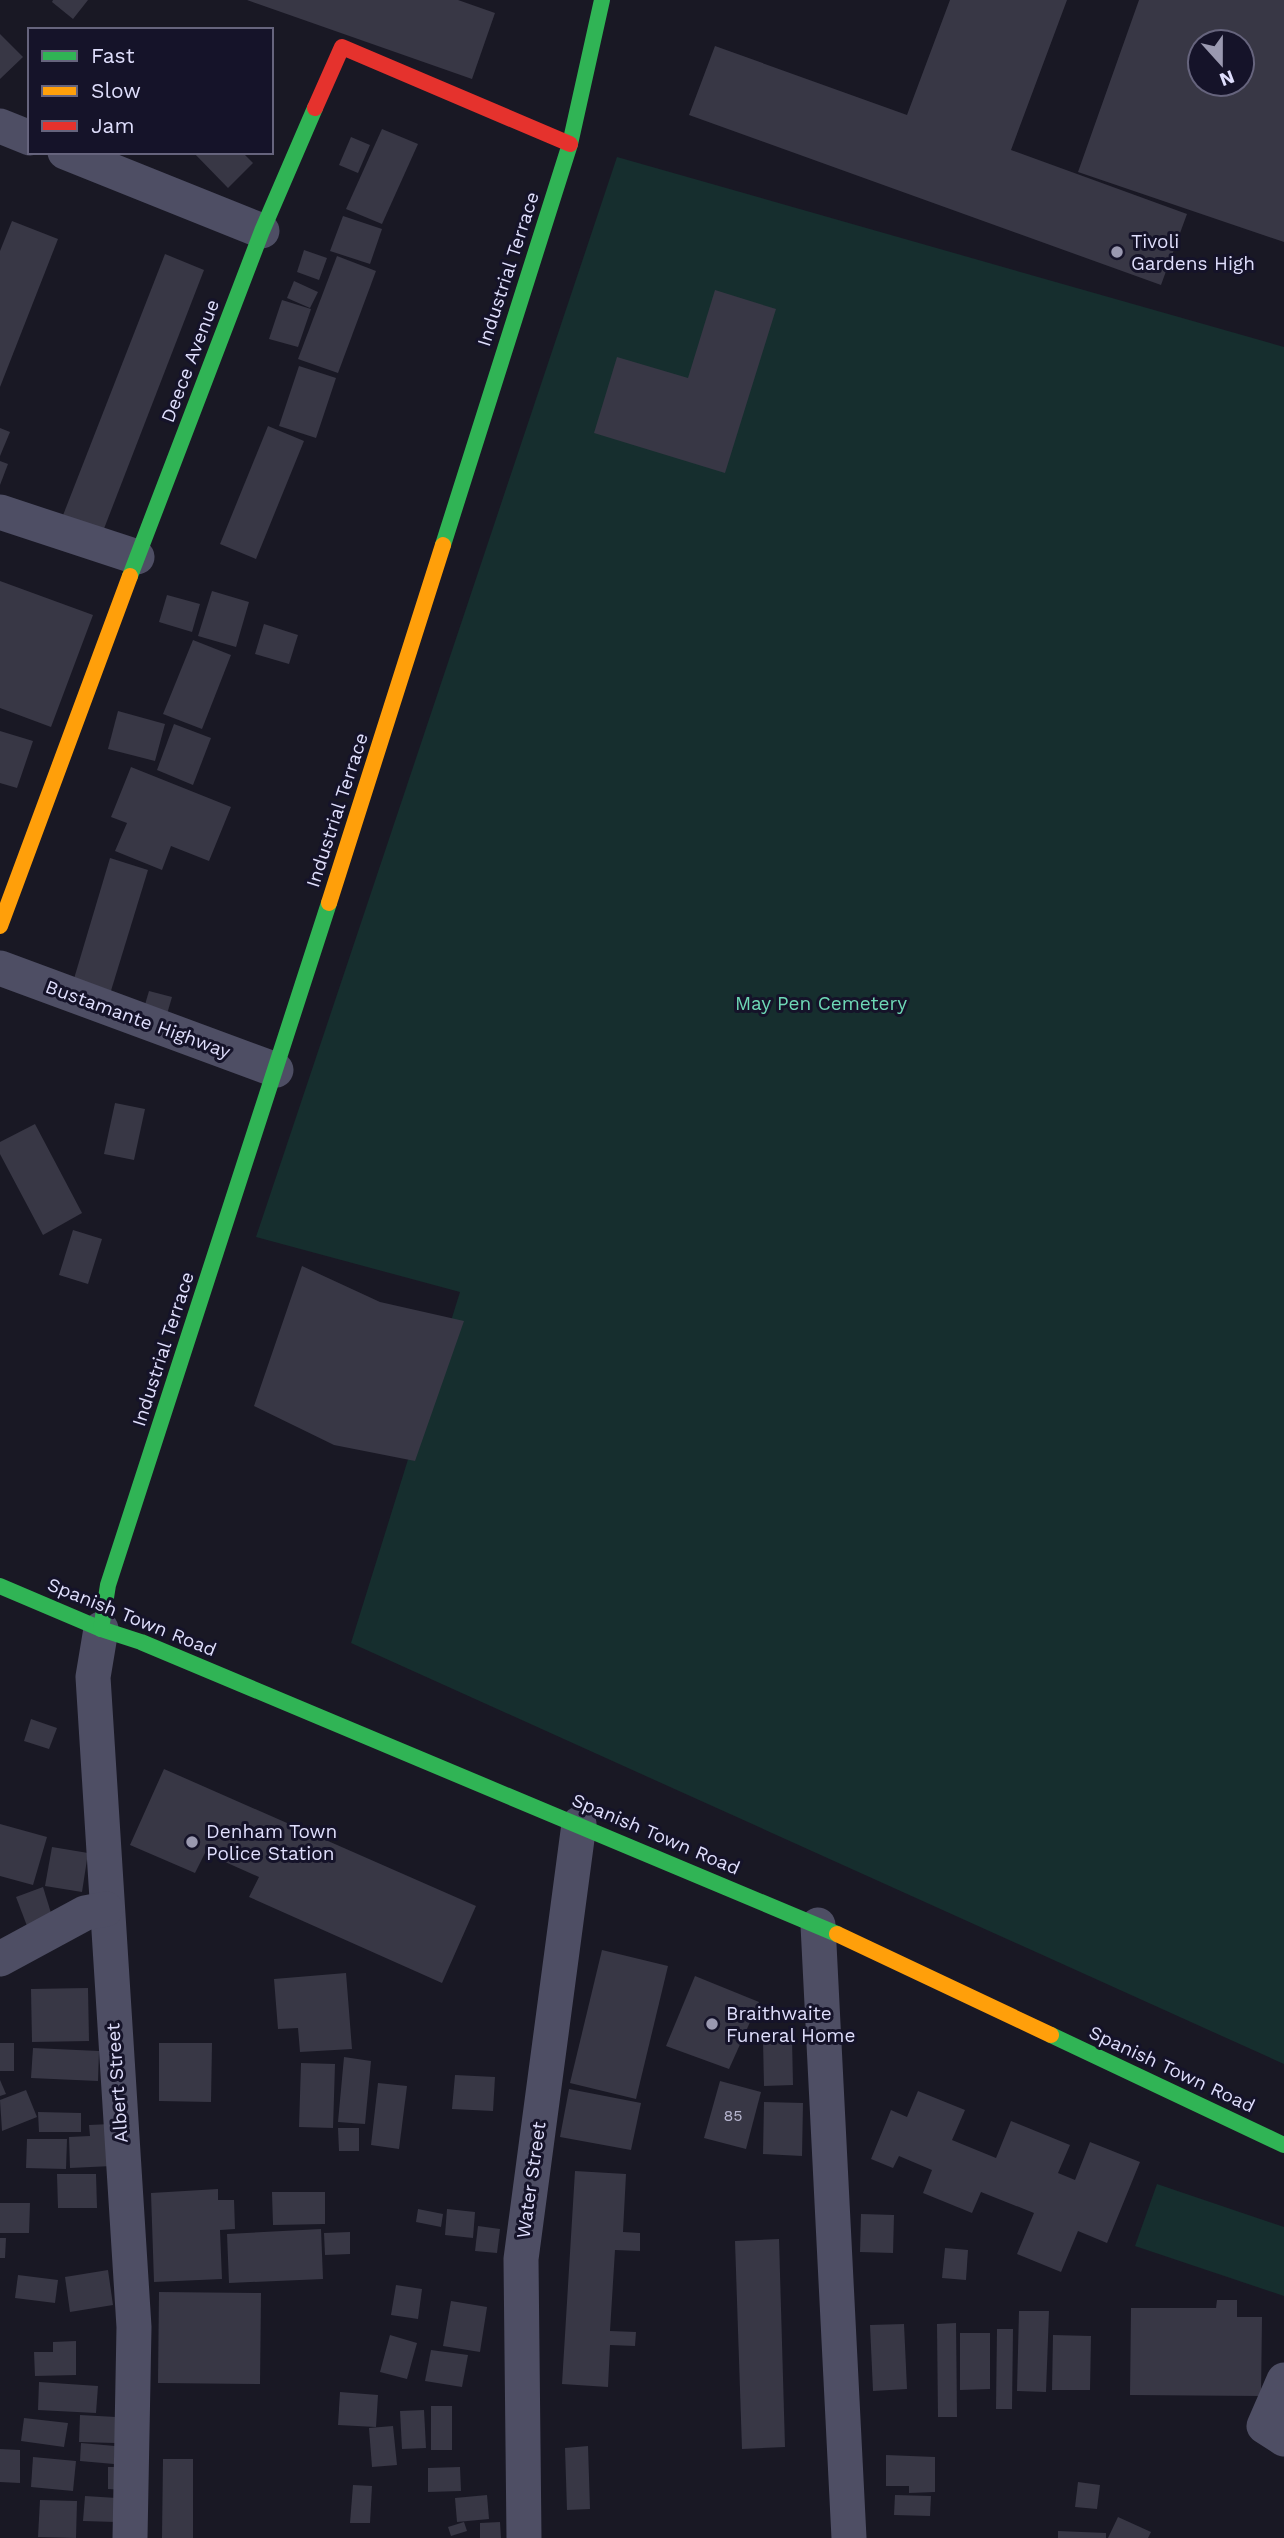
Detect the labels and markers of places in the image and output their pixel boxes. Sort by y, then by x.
place label: Tivoli Gardens High [1131,230,1255,275]
marker: Tivoli Gardens High [1109,244,1125,260]
place label: Denham Town Police Station [206,1820,337,1865]
marker: Denham Town Police Station [184,1834,200,1850]
place label: Braithwaite Funeral Home [726,2002,855,2047]
marker: Braithwaite Funeral Home [704,2016,720,2032]

